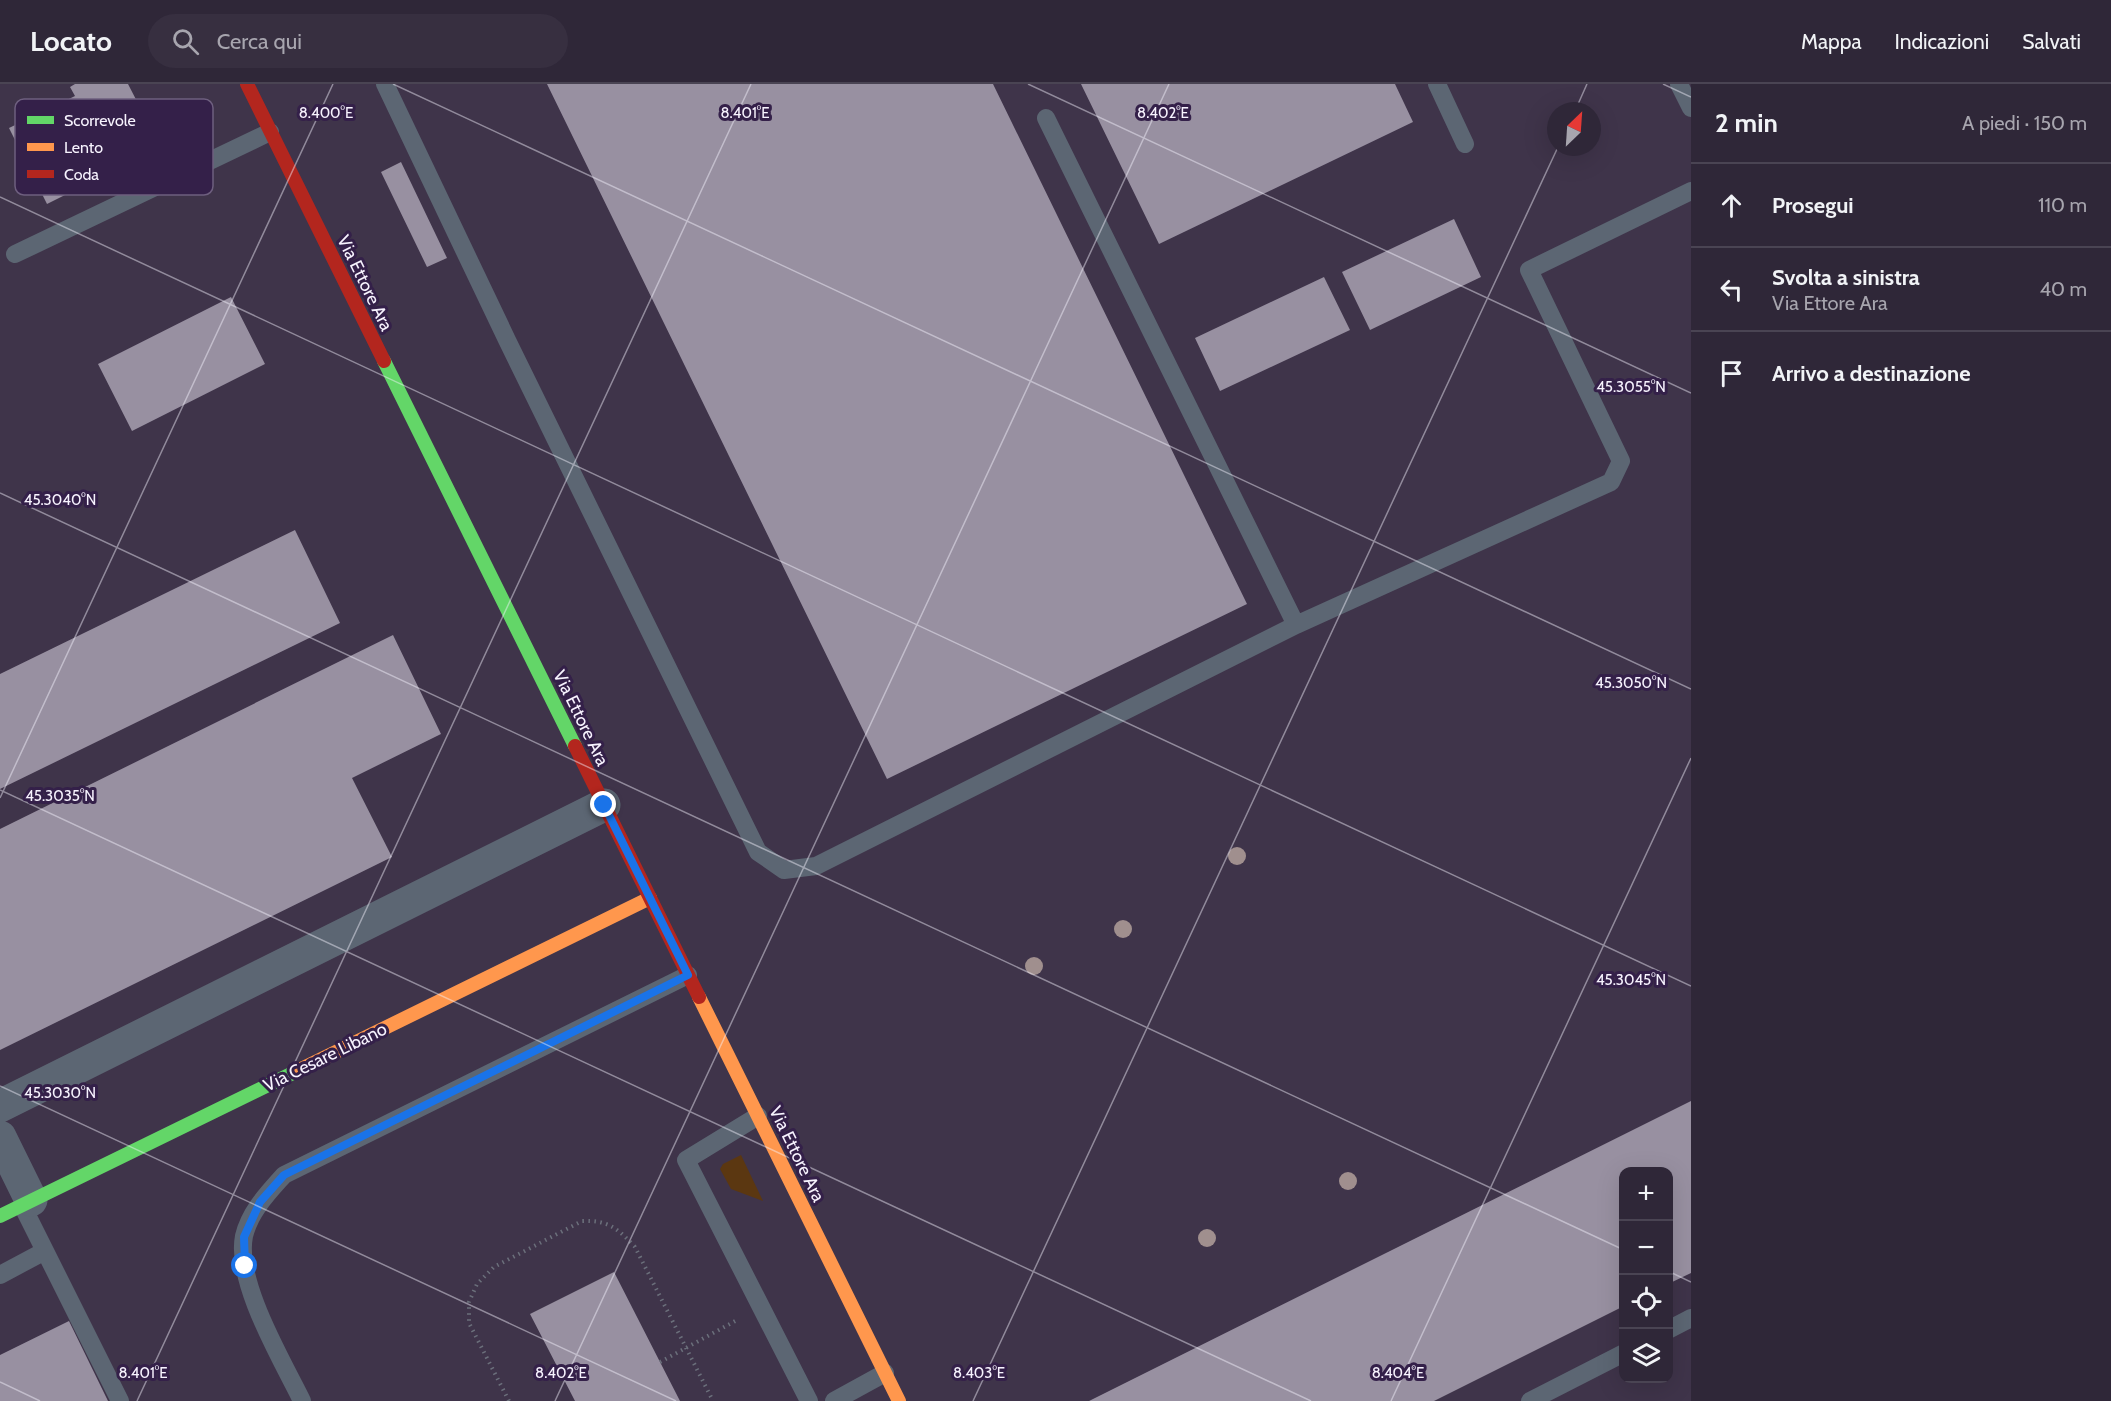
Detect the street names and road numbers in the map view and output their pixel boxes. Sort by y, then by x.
street label: Via Ettore Ara [332,231,398,335]
street label: Via Ettore Ara [548,666,614,770]
street label: Via Cesare Libano [260,1018,390,1096]
street label: Via Ettore Ara [764,1102,830,1206]

